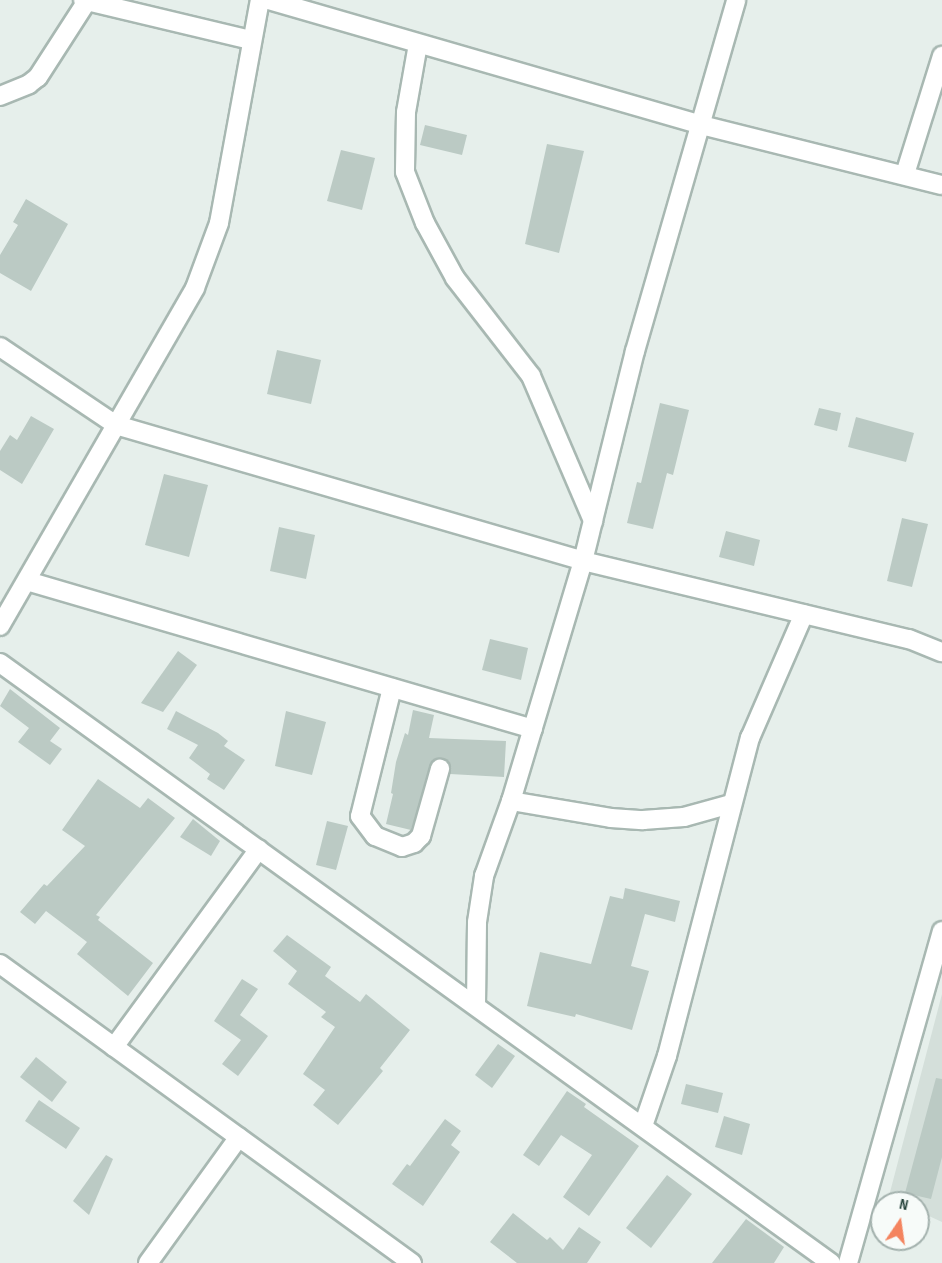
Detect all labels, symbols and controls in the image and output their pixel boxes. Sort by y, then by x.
north arrow [870,1191,930,1251]
text: N [897,1195,910,1215]

